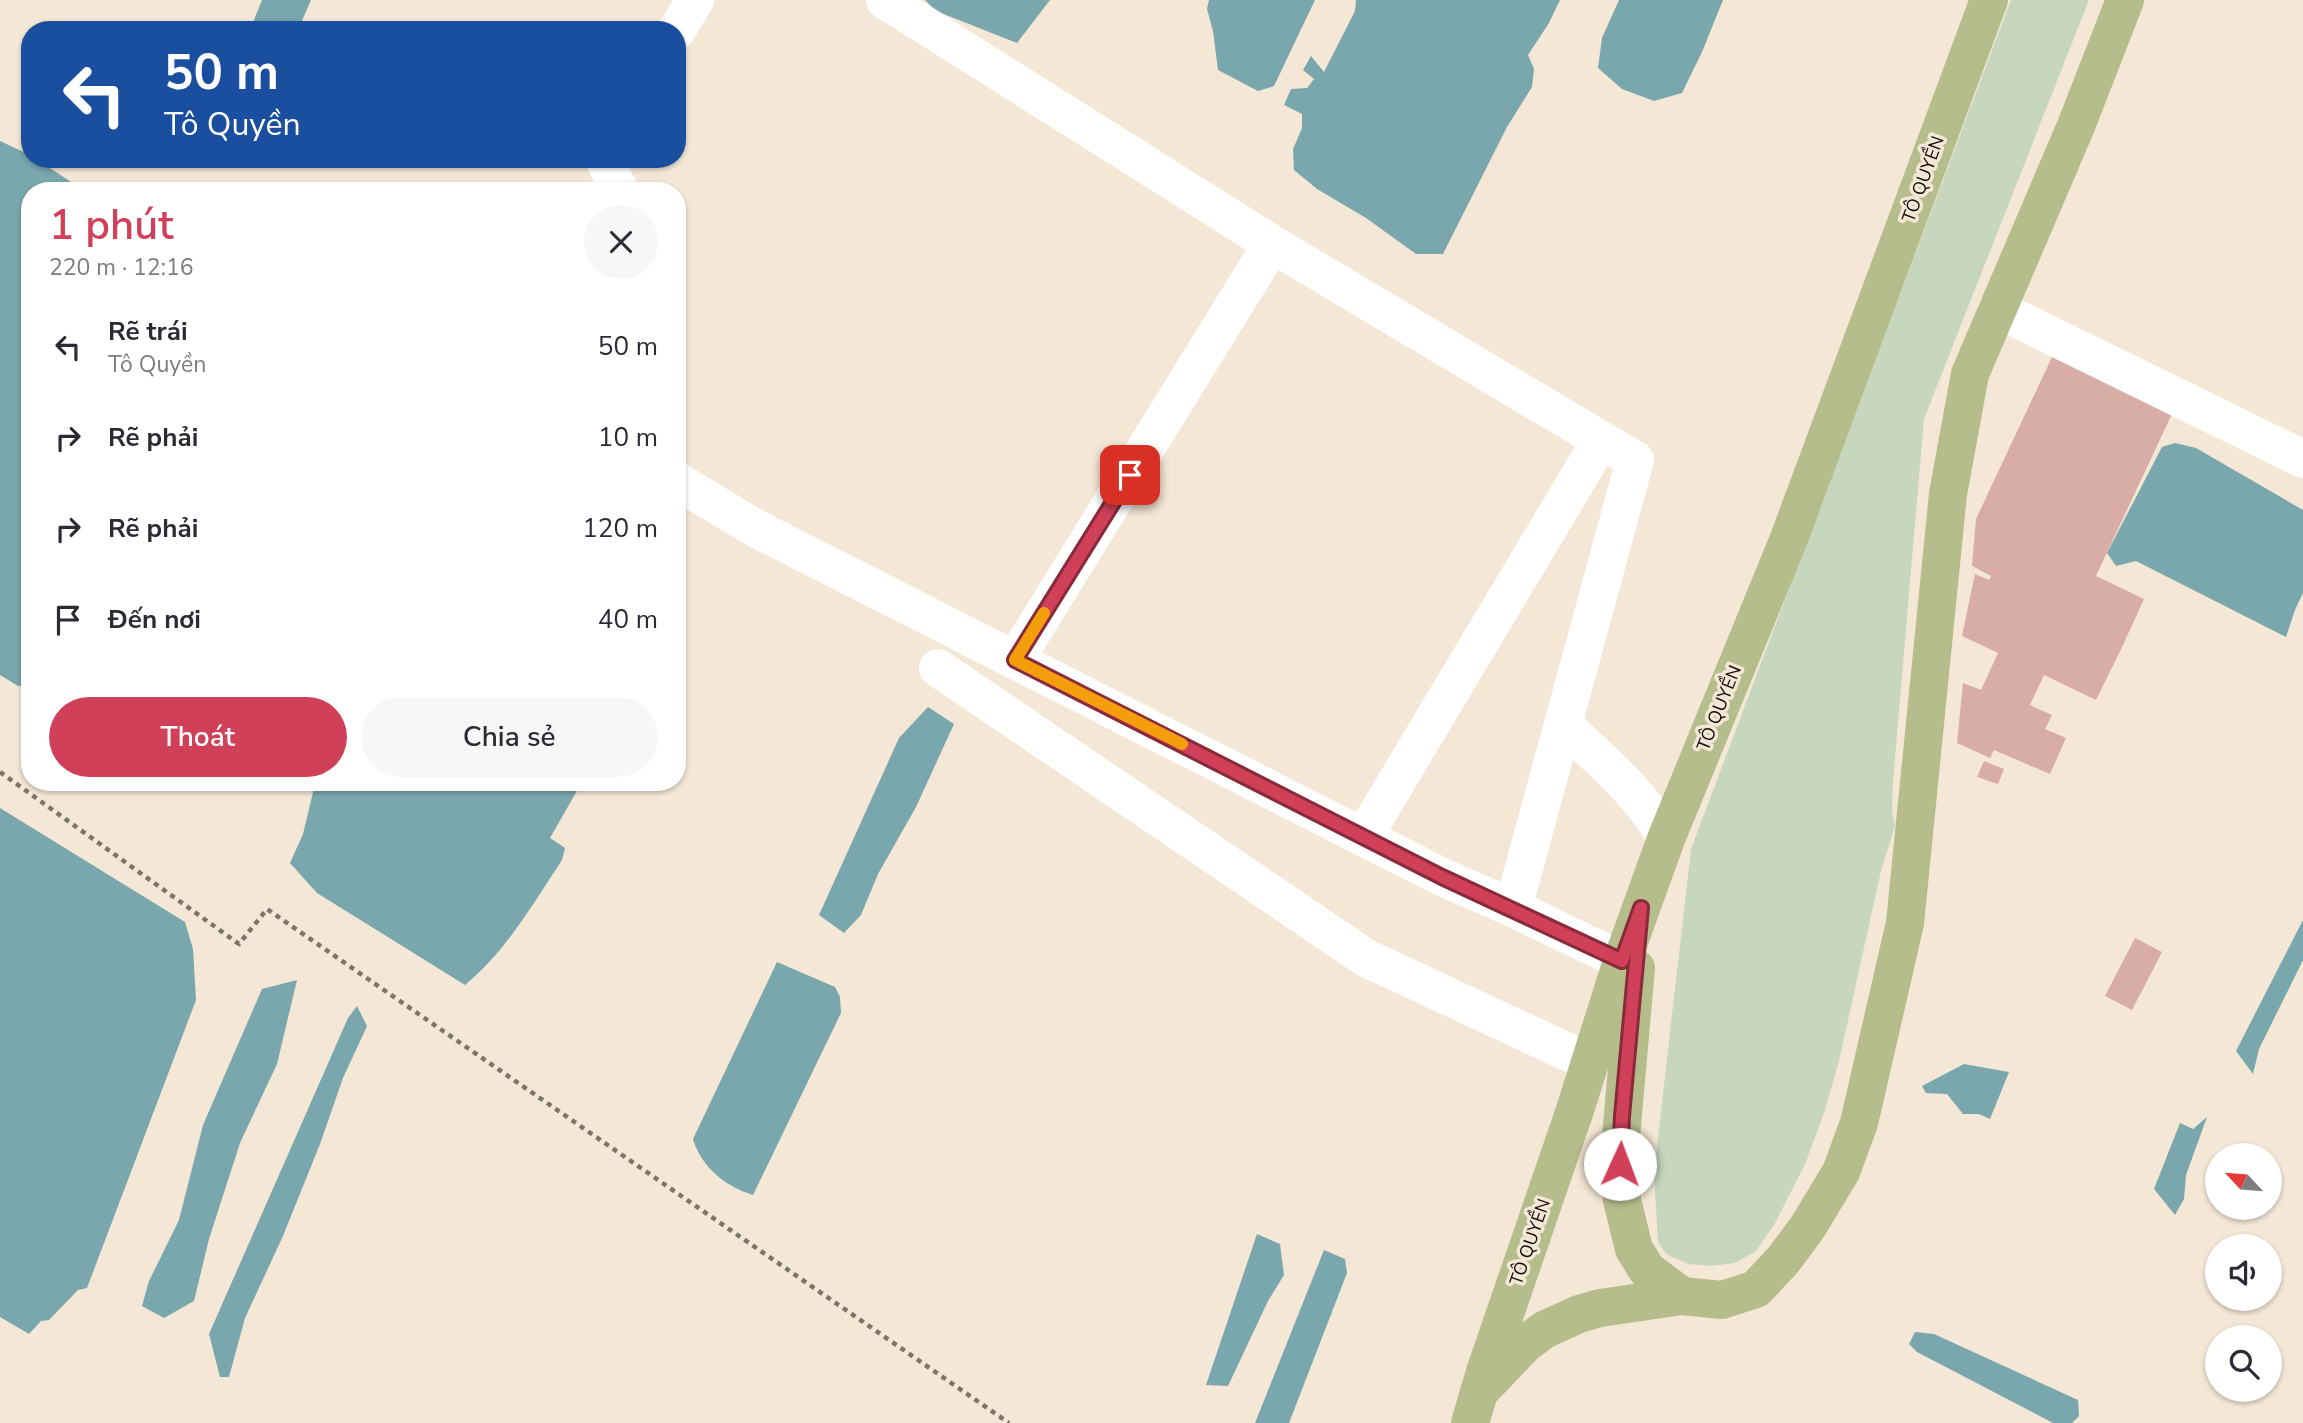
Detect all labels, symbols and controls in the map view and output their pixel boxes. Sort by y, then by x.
text: 50 m [164,39,279,106]
icon: left [49,49,140,140]
text: Tô Quyền [164,103,301,146]
street label: TÔ QUYỀN [1895,132,1950,226]
text: 1 phút [49,197,174,254]
button: close [584,205,658,279]
text: 220 m · 12:16 [49,252,194,283]
text: Rẽ trái [108,314,188,349]
icon: left [49,328,87,366]
text: 50 m [598,329,658,364]
text: Tô Quyền [108,349,206,380]
icon: right [49,419,87,457]
text: Rẽ phải [108,420,198,455]
text: 10 m [598,420,658,455]
pin [1100,445,1160,505]
icon: arrive [1111,456,1149,494]
icon: right [49,510,87,548]
text: Rẽ phải [108,511,198,546]
text: 120 m [582,511,658,546]
icon: arrive [49,601,87,639]
text: Đến nơi [108,602,201,637]
text: 40 m [598,602,658,637]
street label: TÔ QUYỀN [1690,661,1747,754]
button: Thoát [49,697,347,777]
button: Chia sẻ [361,697,658,777]
position arrow [1583,1127,1657,1201]
north arrow [2205,1143,2282,1220]
map controls [2205,1143,2282,1402]
street label: TÔ QUYỀN [1503,1195,1556,1289]
button: sound [2205,1234,2282,1311]
button: search [2205,1325,2282,1402]

